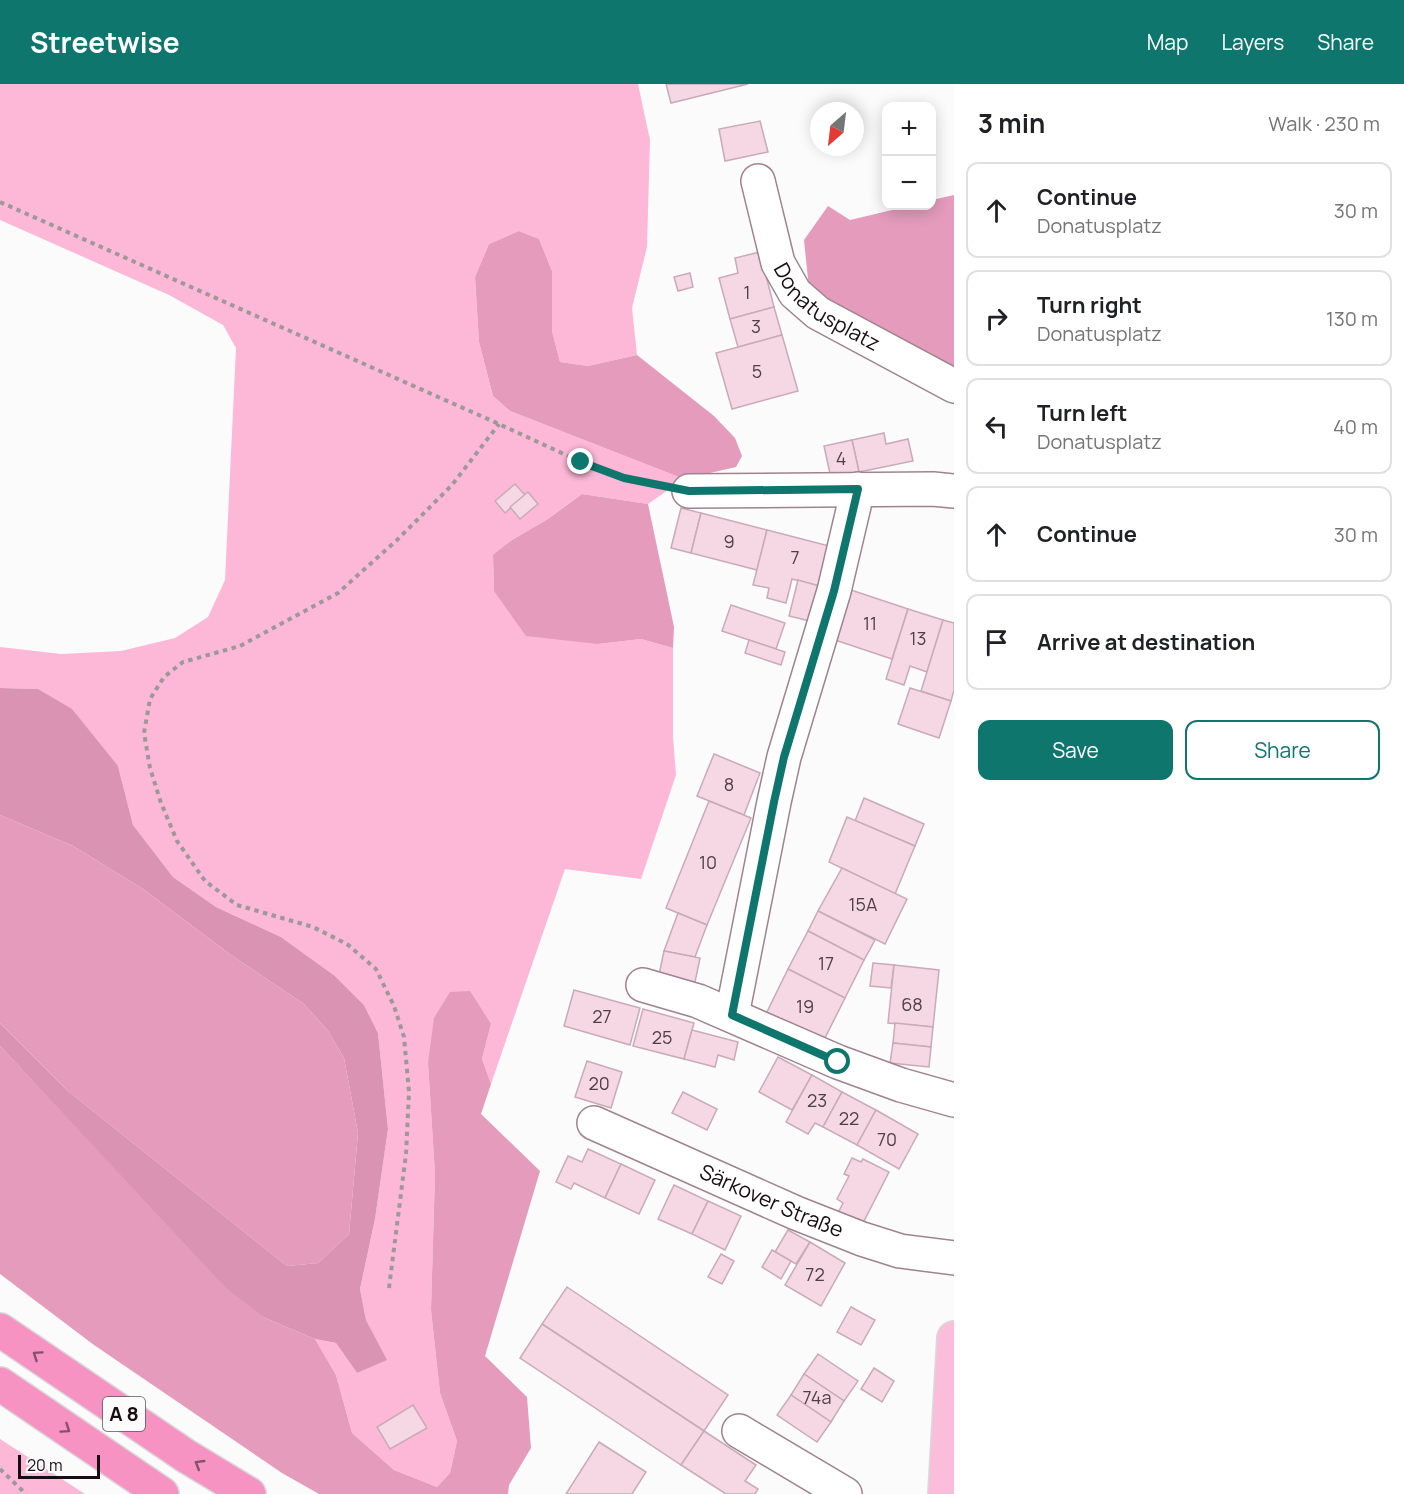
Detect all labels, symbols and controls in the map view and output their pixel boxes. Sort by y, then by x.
text: Streetwise [30,23,180,61]
text: Map [1147,28,1188,56]
text: Layers [1221,28,1284,56]
text: Share [1317,28,1374,56]
north arrow [810,102,864,156]
map controls [882,102,936,210]
button: + [882,102,936,156]
text: 3 min [978,105,1045,141]
text: Walk · 230 m [1268,110,1380,137]
button: − [882,156,936,210]
text: Continue [1037,182,1137,212]
icon: ahead [980,194,1013,227]
text: 30 m [1334,197,1378,224]
text: Donatusplatz [1037,212,1162,239]
street label: Donatusplatz [768,257,885,357]
house number: 1 [743,280,751,304]
text: Turn right [1037,290,1142,320]
icon: right [980,302,1013,335]
text: 130 m [1326,305,1378,332]
house number: 3 [751,314,761,338]
text: Donatusplatz [1037,320,1162,347]
house number: 5 [752,359,762,383]
text: Turn left [1037,398,1127,428]
icon: left [980,410,1013,443]
text: 40 m [1333,413,1378,440]
text: Donatusplatz [1037,428,1162,455]
house number: 4 [836,446,846,470]
route end [567,448,593,474]
icon: ahead [980,518,1013,551]
text: Continue [1037,519,1137,549]
text: 30 m [1334,521,1378,548]
house number: 9 [723,529,735,553]
house number: 7 [790,545,800,569]
house number: 11 [863,611,877,635]
house number: 13 [910,626,926,650]
icon: arrive [980,626,1013,659]
text: Arrive at destination [1037,627,1255,657]
button: Save [978,720,1173,780]
button: Share [1185,720,1380,780]
house number: 8 [724,772,734,796]
house number: 10 [699,850,717,874]
house number: 15A [849,892,878,916]
house number: 17 [818,951,834,975]
house number: 68 [901,992,923,1016]
house number: 19 [796,994,814,1018]
house number: 27 [592,1004,612,1028]
house number: 25 [652,1025,672,1049]
route start [824,1048,850,1074]
house number: 20 [588,1071,610,1095]
house number: 23 [807,1088,827,1112]
house number: 22 [839,1106,859,1130]
house number: 70 [877,1127,897,1151]
street label: Särkover Straße [696,1157,848,1243]
house number: 72 [805,1262,825,1286]
one-way arrow [33,1351,43,1363]
house number: 74a [803,1385,831,1409]
road number: A 8 [103,1397,145,1431]
one-way arrow [59,1422,70,1433]
scale bar [18,1452,100,1480]
text: 20 m [27,1454,63,1476]
one-way arrow [195,1459,205,1471]

